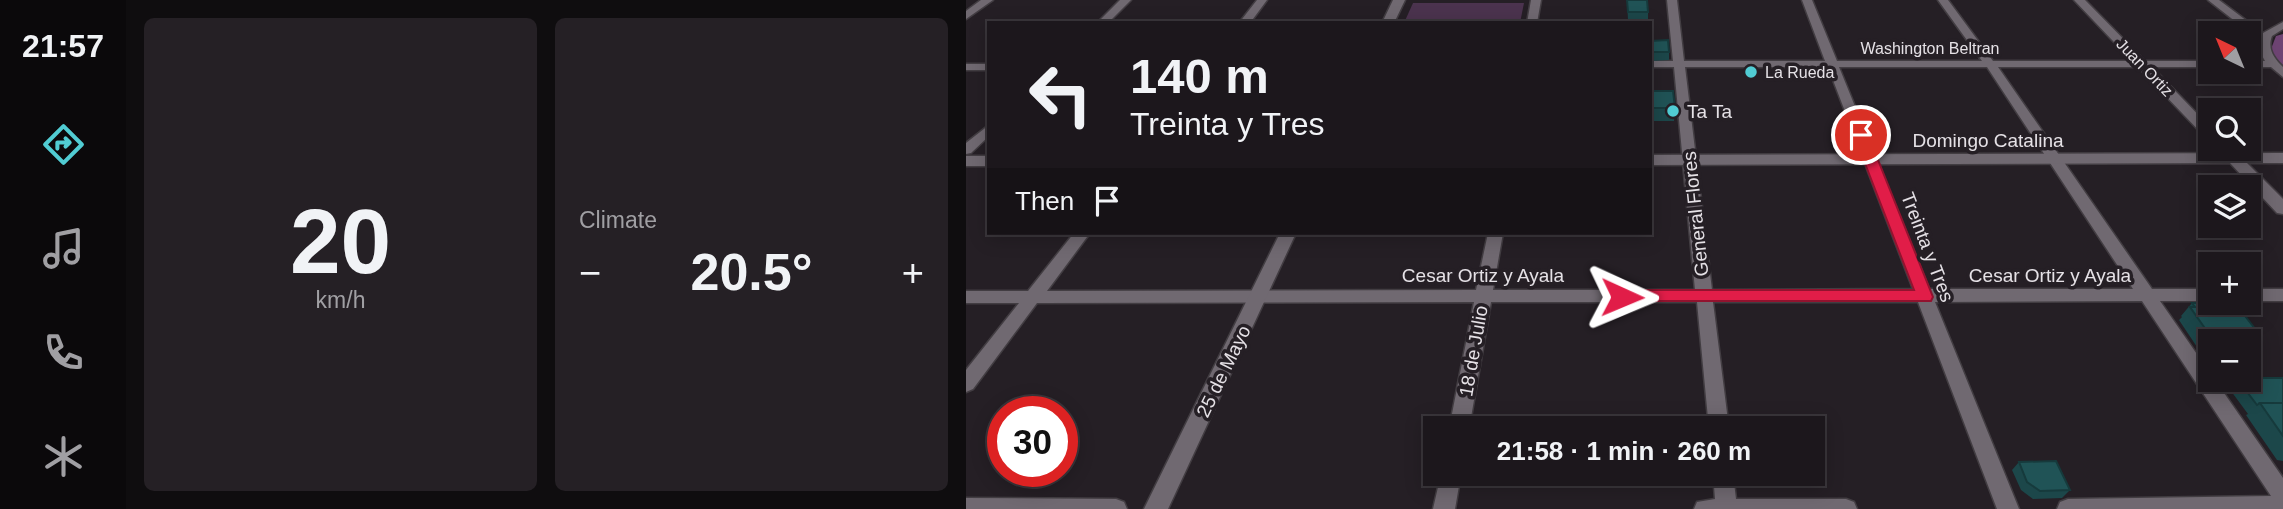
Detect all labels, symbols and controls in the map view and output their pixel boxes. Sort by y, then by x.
north arrow [2198,21,2261,84]
map controls [2198,21,2261,392]
text: 21:57 [22,28,104,64]
street label: Juan Ortiz [2113,35,2176,99]
street label: Washington Beltran [1860,40,2000,57]
icon: left [1015,49,1106,140]
text: 140 m [1130,49,1269,103]
marker: La Rueda [1743,64,1759,80]
place label: La Rueda [1765,64,1834,81]
button: search [2198,98,2261,161]
place label: Ta Ta [1687,101,1733,122]
marker: Ta Ta [1665,103,1681,119]
pin [1831,105,1891,165]
text: Treinta y Tres [1130,106,1324,142]
icon: arrive [1842,116,1880,154]
icon: directions [39,120,88,169]
street label: Domingo Catalina [1912,130,2064,151]
street label: General Flores [1678,150,1713,278]
button: layers [2198,175,2261,238]
icon: arrive [1088,182,1126,220]
text: Then [1015,186,1074,216]
street label: Treinta y Tres [1897,190,1958,305]
text: 20 [290,191,391,292]
text: Climate [579,207,657,233]
icon: music [39,224,88,273]
text: 20.5° [690,243,813,301]
text: − [579,252,601,294]
text: + [902,252,924,294]
button: + [2198,252,2261,315]
position arrow [1585,260,1659,334]
street label: Cesar Ortiz y Ayala [1402,265,1565,286]
street label: Cesar Ortiz y Ayala [1969,265,2132,286]
text: km/h [316,287,365,313]
street label: 18 de Julio [1455,304,1492,398]
street label: 25 de Mayo [1192,322,1255,420]
icon: phone [39,328,88,377]
button: − [2198,329,2261,392]
speed limit sign: 30 [987,396,1078,487]
icon: climate [39,432,88,481]
text: 21:58 · 1 min · 260 m [1497,436,1751,466]

